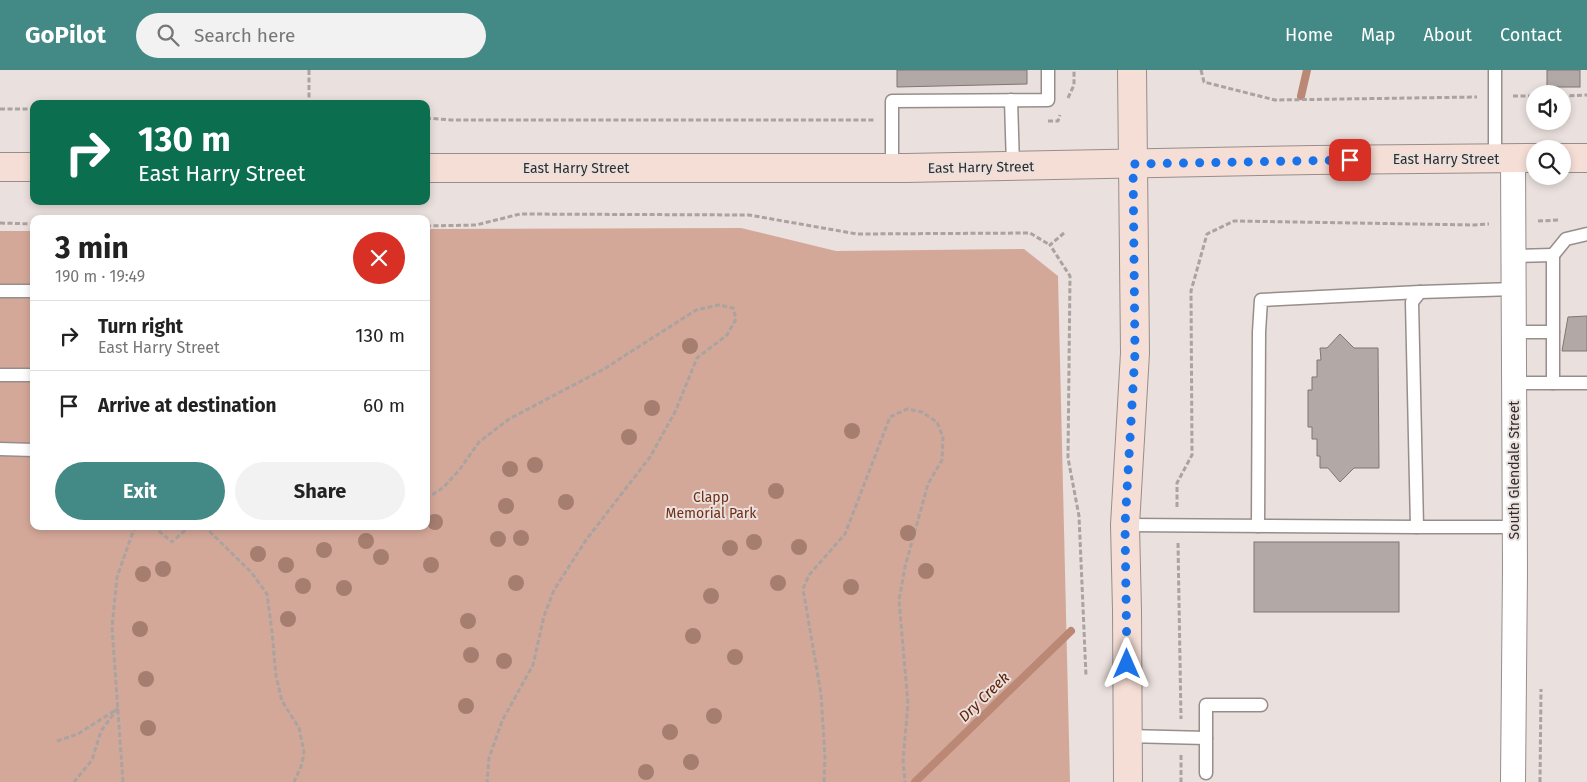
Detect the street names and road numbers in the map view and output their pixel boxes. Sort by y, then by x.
street label: East Harry Street [1393,151,1500,168]
street label: East Harry Street [928,158,1035,177]
street label: East Harry Street [523,160,630,177]
street label: South Glendale Street [1506,400,1523,539]

